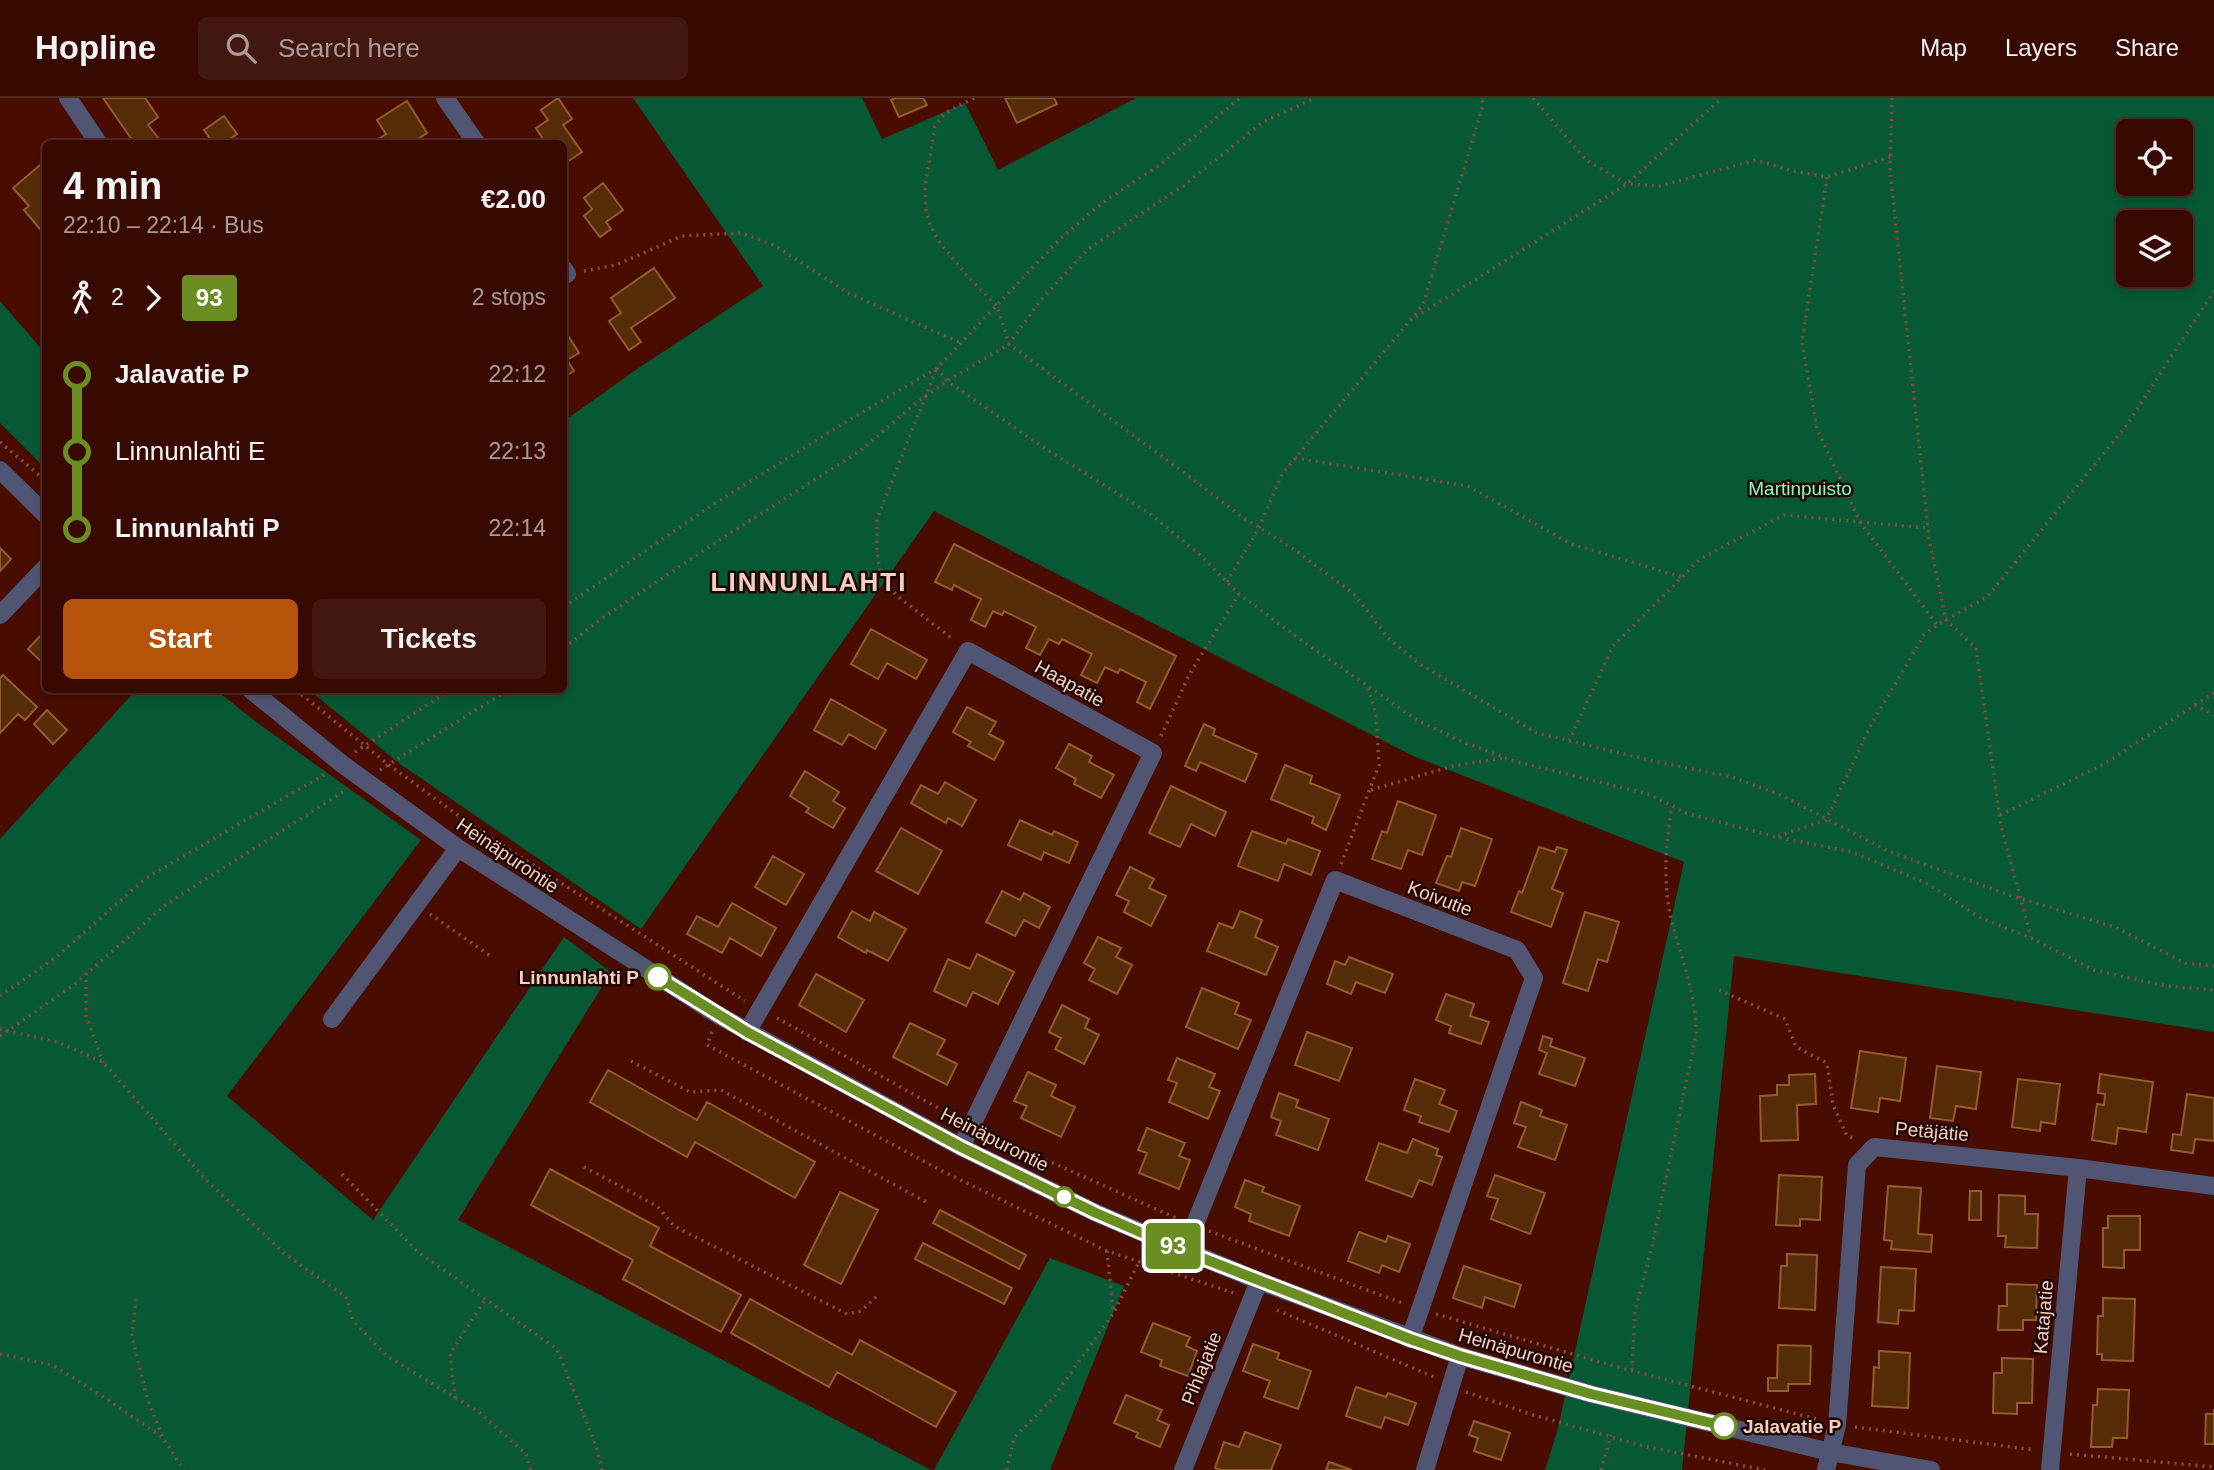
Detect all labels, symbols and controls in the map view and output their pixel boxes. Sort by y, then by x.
search box [198,17,688,80]
text: Hopline [35,29,156,66]
icon: search [222,29,260,67]
text: Search here [278,33,420,63]
text: Map [1920,34,1967,61]
text: Layers [2005,34,2077,61]
text: Share [2115,34,2179,61]
map controls [2116,119,2193,287]
button: locate [2116,119,2193,196]
text: 4 min [63,165,162,207]
text: €2.00 [481,184,546,214]
button: layers [2116,210,2193,287]
text: 22:10 – 22:14 · Bus [63,212,264,238]
icon: walk [63,279,101,317]
icon: forward [134,279,172,317]
text: 2 [111,284,124,310]
text: 93 [196,284,223,311]
text: 2 stops [472,284,546,310]
text: Jalavatie P [115,359,249,389]
text: 22:12 [488,361,546,387]
text: Linnunlahti E [115,436,265,466]
text: 22:13 [488,438,546,464]
park label: Martinpuisto [1748,478,1852,499]
text: Linnunlahti P [115,513,280,543]
text: 22:14 [488,515,546,541]
district label: LINNUNLAHTI [711,567,907,597]
button: Start [63,599,298,679]
button: Tickets [312,599,546,679]
street label: Haapatie [1031,656,1108,711]
street label: Heinäpurontie [453,814,563,897]
street label: Koivutie [1404,877,1475,920]
marker: Linnunlahti P [645,964,671,990]
place label: Linnunlahti P [519,967,639,988]
street label: Heinäpurontie [937,1103,1052,1176]
street label: Petäjätie [1894,1118,1970,1145]
unlabelled marker [1054,1187,1074,1207]
line badge: 93 [1142,1223,1204,1269]
text: 93 [1160,1232,1186,1259]
street label: Katajatie [2030,1279,2057,1355]
street label: Heinäpurontie [1456,1324,1576,1377]
street label: Pihlajatie [1177,1329,1226,1408]
marker: Jalavatie P [1711,1413,1737,1439]
place label: Jalavatie P [1743,1416,1842,1437]

